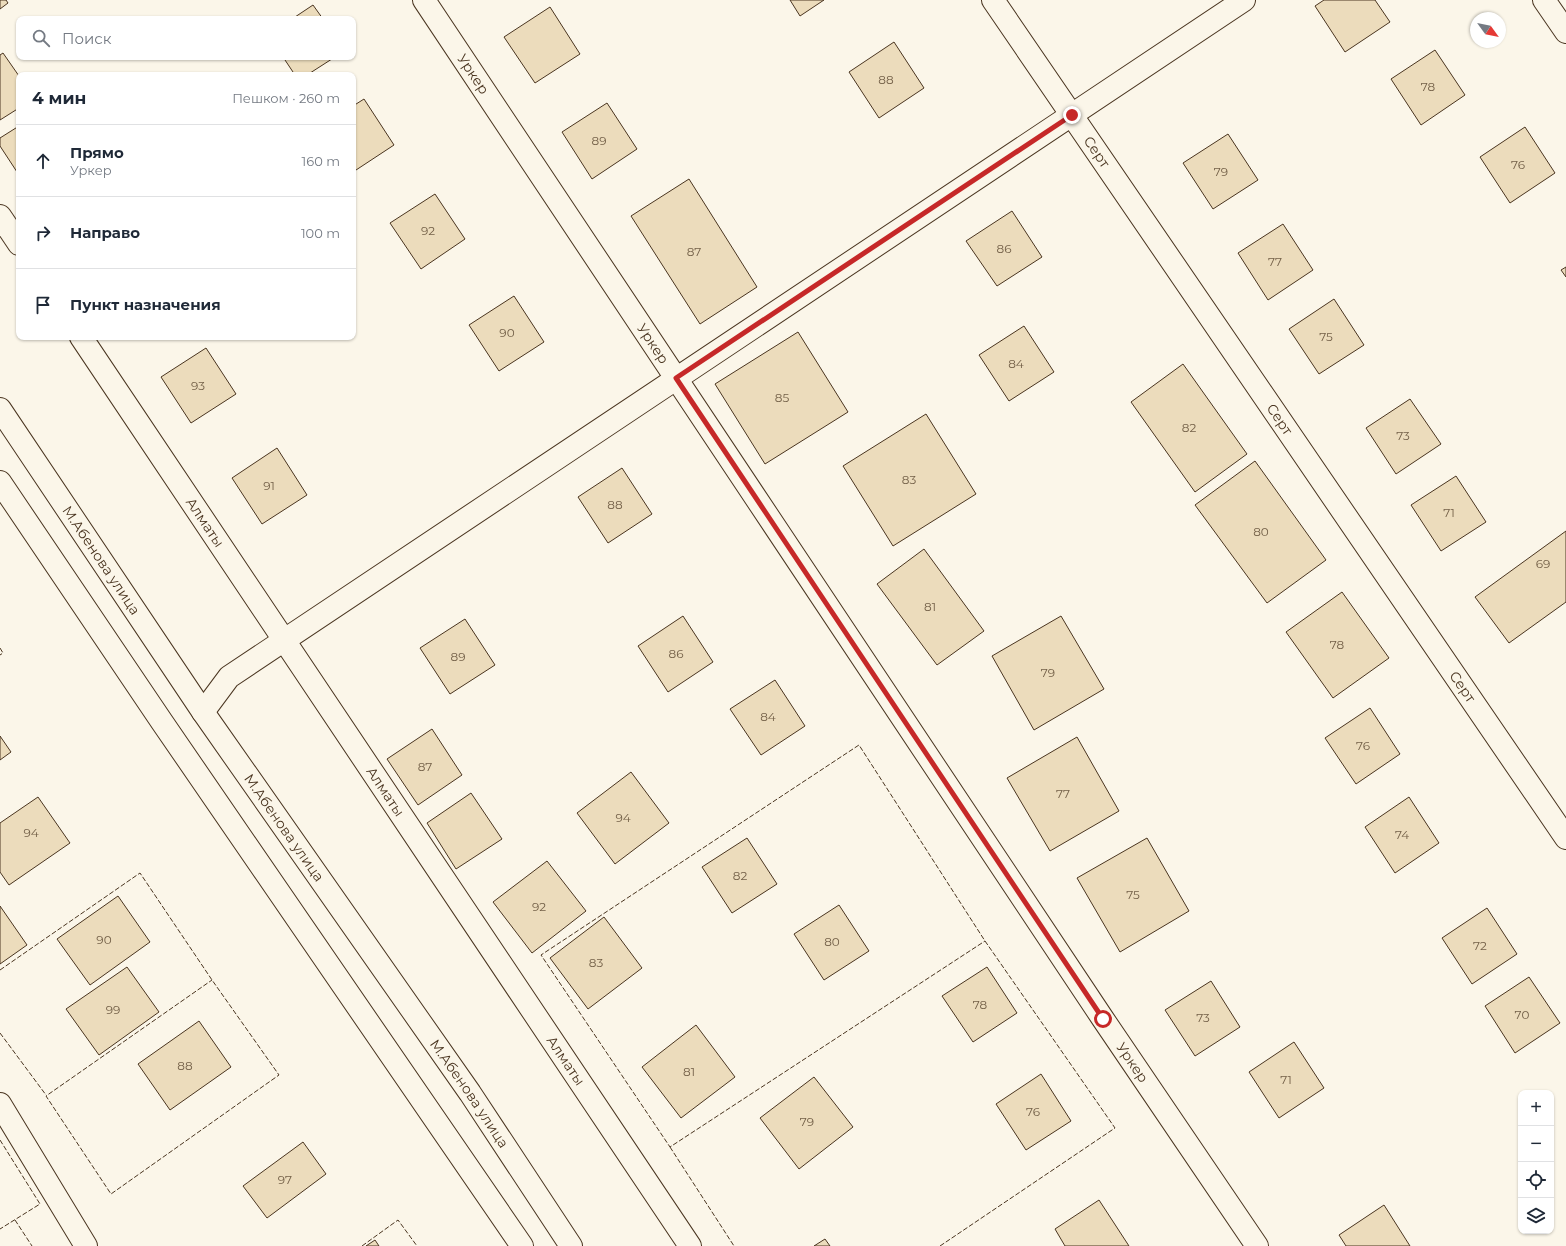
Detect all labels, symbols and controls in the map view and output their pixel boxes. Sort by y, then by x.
north arrow [1470,12,1506,48]
search box [16,16,356,60]
icon: search [30,27,52,49]
text: Поиск [62,29,111,48]
street label: Уркер [453,50,493,98]
house number: 88 [878,72,894,87]
house number: 78 [1421,79,1436,94]
text: 4 мин [32,88,86,108]
text: Пешком · 260 m [232,90,340,106]
route end [1063,106,1081,124]
house number: 89 [592,133,606,148]
street label: Серт [1080,133,1114,171]
text: Прямо [70,143,124,162]
icon: ahead [32,150,54,172]
text: 160 m [302,153,340,169]
house number: 76 [1511,157,1525,172]
text: Уркер [70,162,112,178]
house number: 79 [1214,164,1228,179]
icon: right [32,222,54,244]
text: Направо [70,223,140,242]
house number: 92 [421,223,435,238]
text: 100 m [301,225,340,241]
house number: 86 [997,241,1011,256]
house number: 87 [687,244,701,259]
house number: 77 [1268,254,1282,269]
icon: arrive [32,294,54,316]
text: Пункт назначения [70,295,221,314]
street label: Уркер [633,320,673,367]
house number: 90 [499,325,515,340]
house number: 75 [1319,329,1333,344]
house number: 84 [1008,356,1024,371]
house number: 93 [191,378,205,393]
house number: 85 [775,390,789,405]
street label: Серт [1263,400,1297,439]
house number: 82 [1182,420,1196,435]
house number: 73 [1396,428,1410,443]
house number: 83 [902,472,916,487]
house number: 91 [263,478,275,493]
street label: Алматы [182,494,228,551]
house number: 88 [607,497,623,512]
street label: М.Абенова улица [58,502,144,618]
house number: 71 [1443,505,1455,520]
house number: 80 [1253,524,1269,539]
house number: 69 [1536,556,1550,571]
house number: 81 [924,599,936,614]
house number: 78 [1330,637,1345,652]
house number: 86 [669,646,683,661]
house number: 89 [451,649,465,664]
house number: 79 [1041,665,1055,680]
street label: Серт [1445,668,1480,706]
house number: 84 [760,709,776,724]
house number: 76 [1356,738,1370,753]
house number: 87 [418,759,432,774]
street label: Алматы [362,763,409,820]
street label: М.Абенова улица [240,770,328,885]
house number: 77 [1056,786,1070,801]
house number: 94 [615,810,631,825]
house number: 94 [23,825,39,840]
house number: 74 [1395,827,1409,842]
house number: 82 [733,868,747,883]
house number: 75 [1126,887,1140,902]
house number: 92 [532,899,546,914]
house number: 90 [96,932,112,947]
house number: 80 [824,934,840,949]
house number: 72 [1473,938,1487,953]
house number: 83 [589,955,603,970]
house number: 78 [973,997,988,1012]
house number: 99 [106,1002,120,1017]
house number: 70 [1515,1007,1529,1022]
route start [1094,1010,1112,1028]
house number: 73 [1196,1010,1210,1025]
street label: Алматы [543,1032,589,1089]
street label: М.Абенова улица [426,1036,513,1151]
street label: Уркер [1112,1039,1153,1086]
house number: 88 [177,1058,193,1073]
house number: 81 [683,1064,695,1079]
house number: 71 [1280,1072,1292,1087]
map controls [1518,1090,1554,1234]
button: + [1518,1090,1554,1126]
house number: 76 [1026,1104,1040,1119]
house number: 79 [800,1114,814,1129]
button: − [1518,1126,1554,1162]
button: locate [1518,1162,1554,1198]
house number: 97 [278,1172,292,1187]
button: layers [1518,1198,1554,1234]

